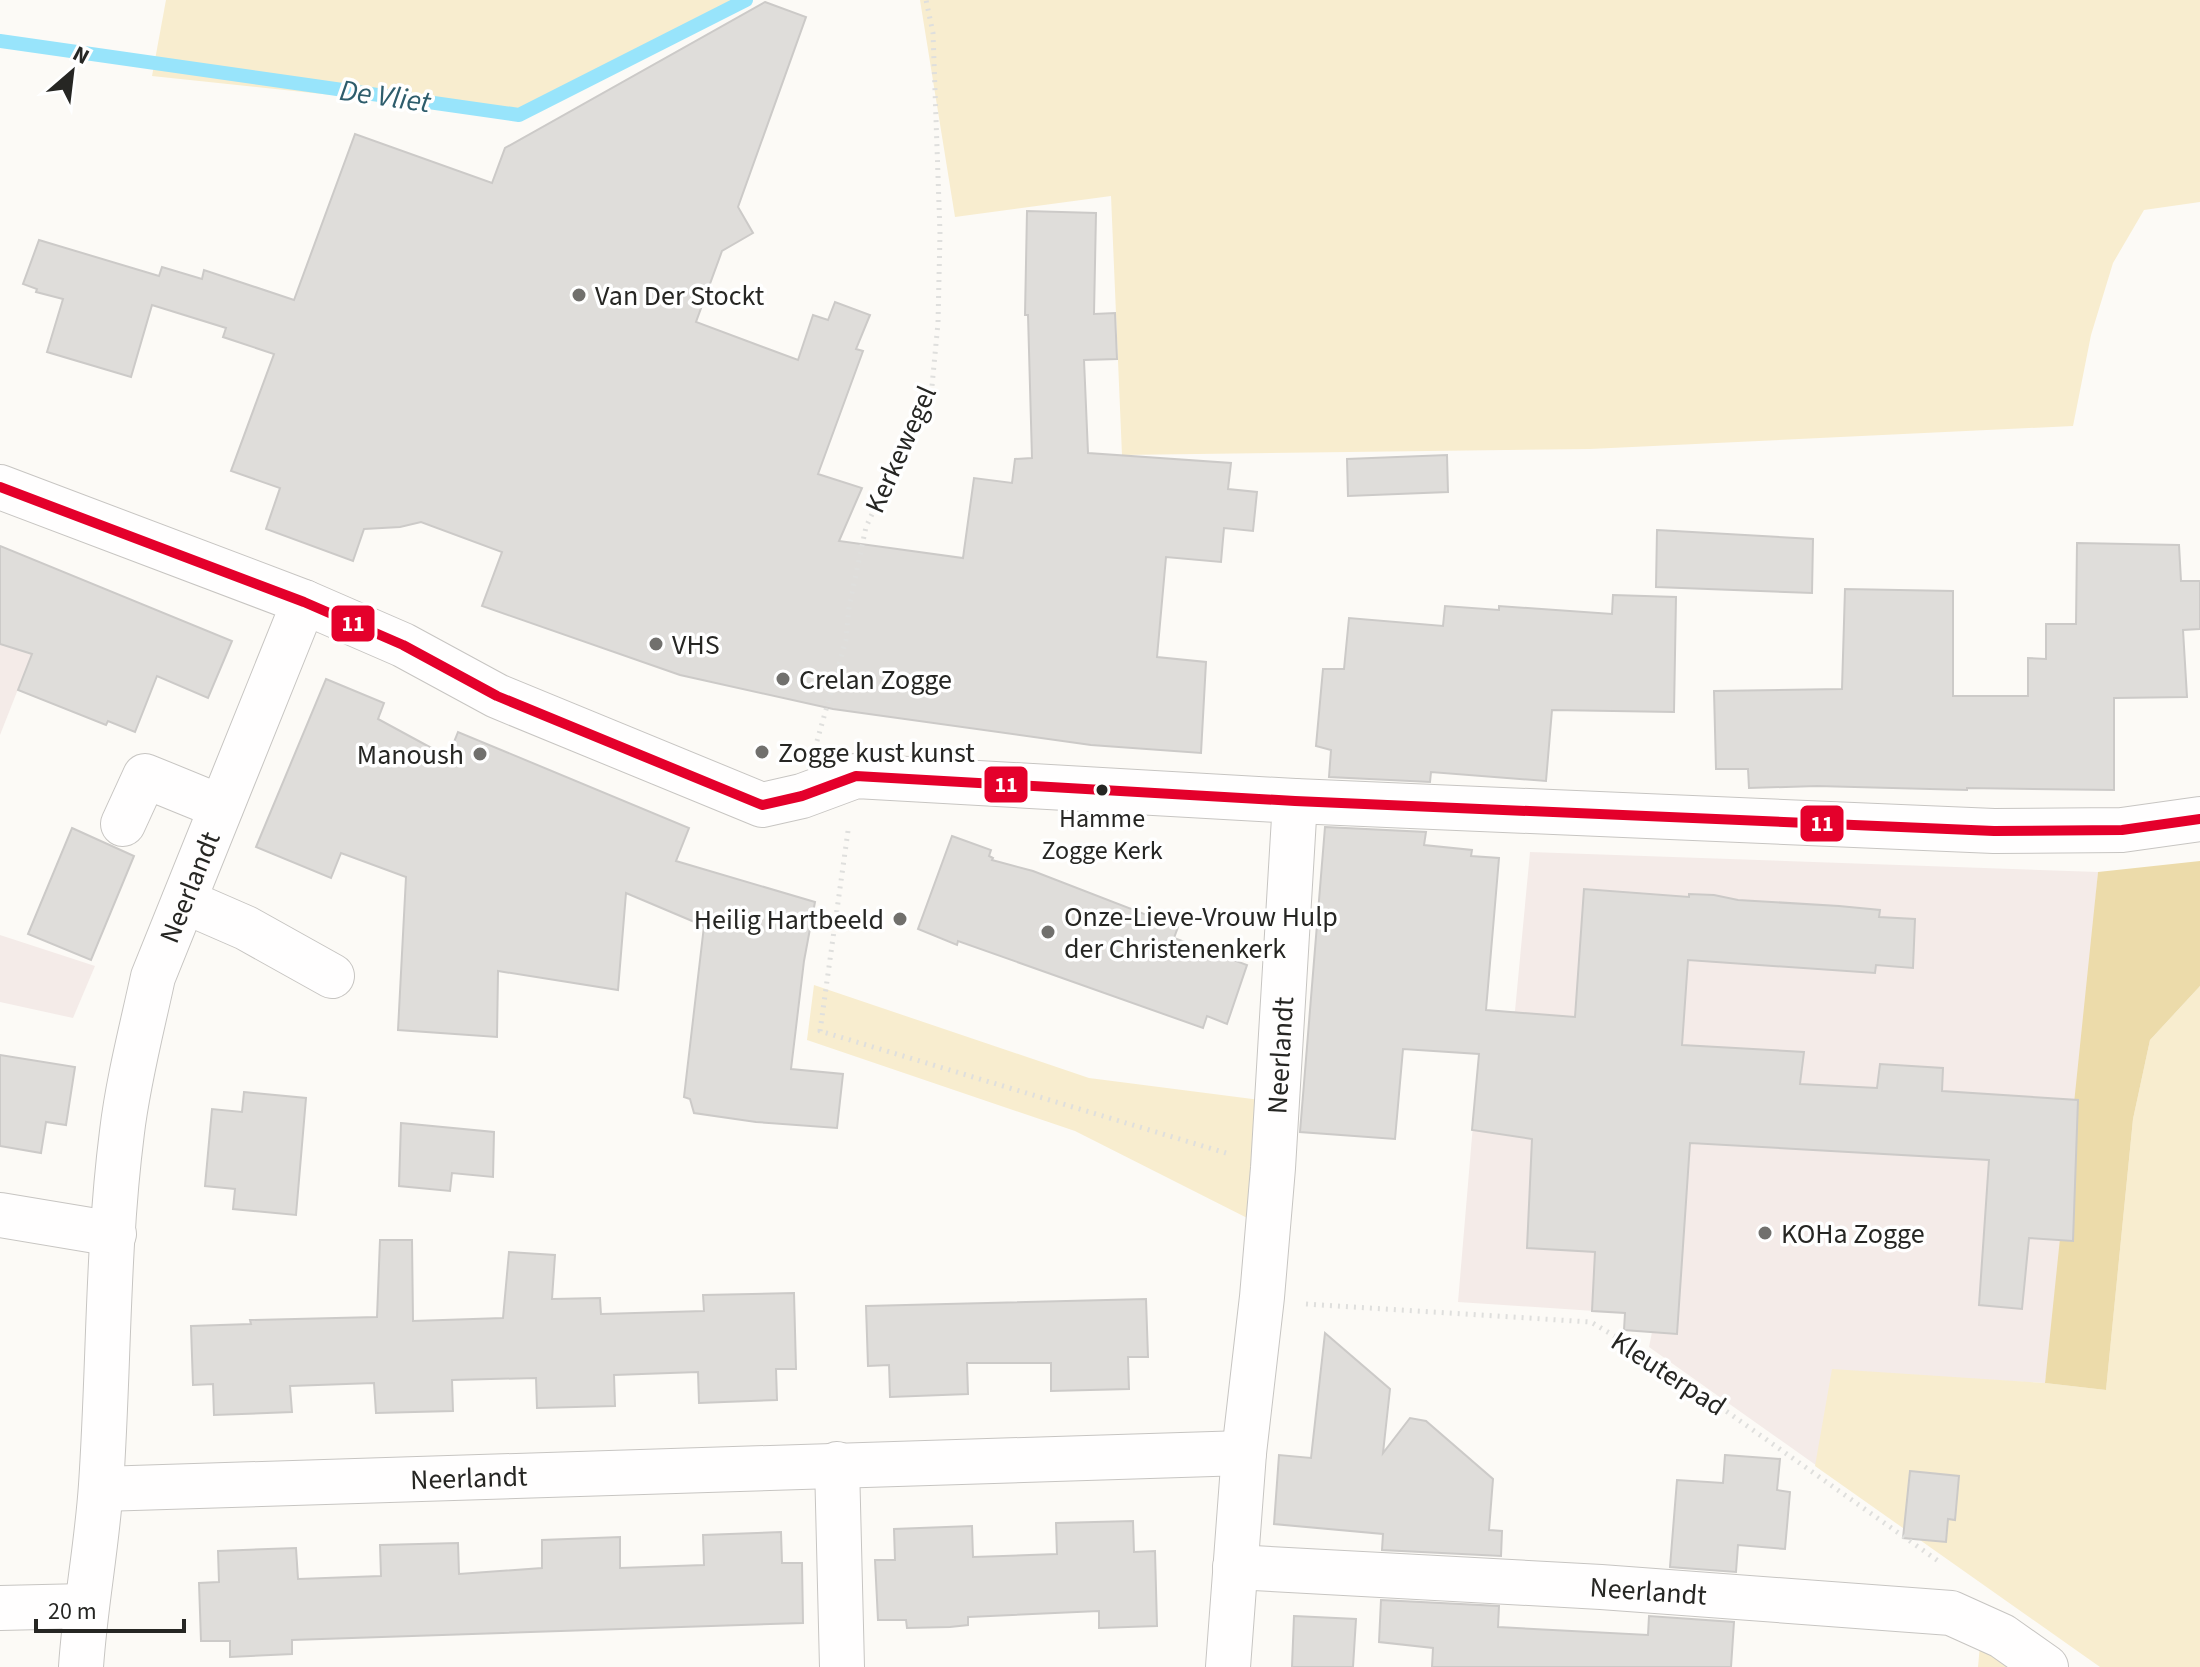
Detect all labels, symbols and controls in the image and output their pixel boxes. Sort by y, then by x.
north arrow [32,32,112,112]
text: N [67,38,95,73]
water label: De Vliet [337,69,434,124]
place label: Van Der Stockt [595,276,765,316]
marker: Van Der Stockt [570,286,588,304]
street label: Kerkewegel [855,379,947,519]
line badge: 11 [330,604,376,643]
text: 11 [341,608,365,640]
place label: VHS [672,625,720,665]
marker: VHS [647,635,665,653]
place label: Crelan Zogge [799,660,952,700]
marker: Crelan Zogge [774,670,792,688]
place label: Zogge kust kunst [778,733,975,773]
place label: Manoush [357,735,464,775]
marker: Zogge kust kunst [753,743,771,761]
marker: Manoush [471,745,489,763]
line badge: 11 [983,765,1029,804]
text: 11 [994,769,1018,801]
marker: Hamme Zogge Kerk [1094,782,1110,798]
place label: Hamme Zogge Kerk [1041,800,1163,869]
line badge: 11 [1799,804,1845,843]
text: 11 [1810,808,1834,840]
street label: Neerlandt [150,825,231,949]
place label: Onze-Lieve-Vrouw Hulp der Christenenkerk [1064,897,1338,969]
place label: Heilig Hartbeeld [694,900,884,940]
marker: Heilig Hartbeeld [891,910,909,928]
marker: Onze-Lieve-Vrouw Hulp der Christenenkerk [1039,923,1057,941]
street label: Neerlandt [1257,995,1304,1115]
place label: KOHa Zogge [1781,1214,1925,1254]
marker: KOHa Zogge [1756,1224,1774,1242]
street label: Kleuterpad [1603,1322,1734,1426]
street label: Neerlandt [410,1457,529,1500]
street label: Neerlandt [1589,1567,1709,1616]
scale bar [36,1583,184,1633]
text: 20 m [48,1594,97,1629]

